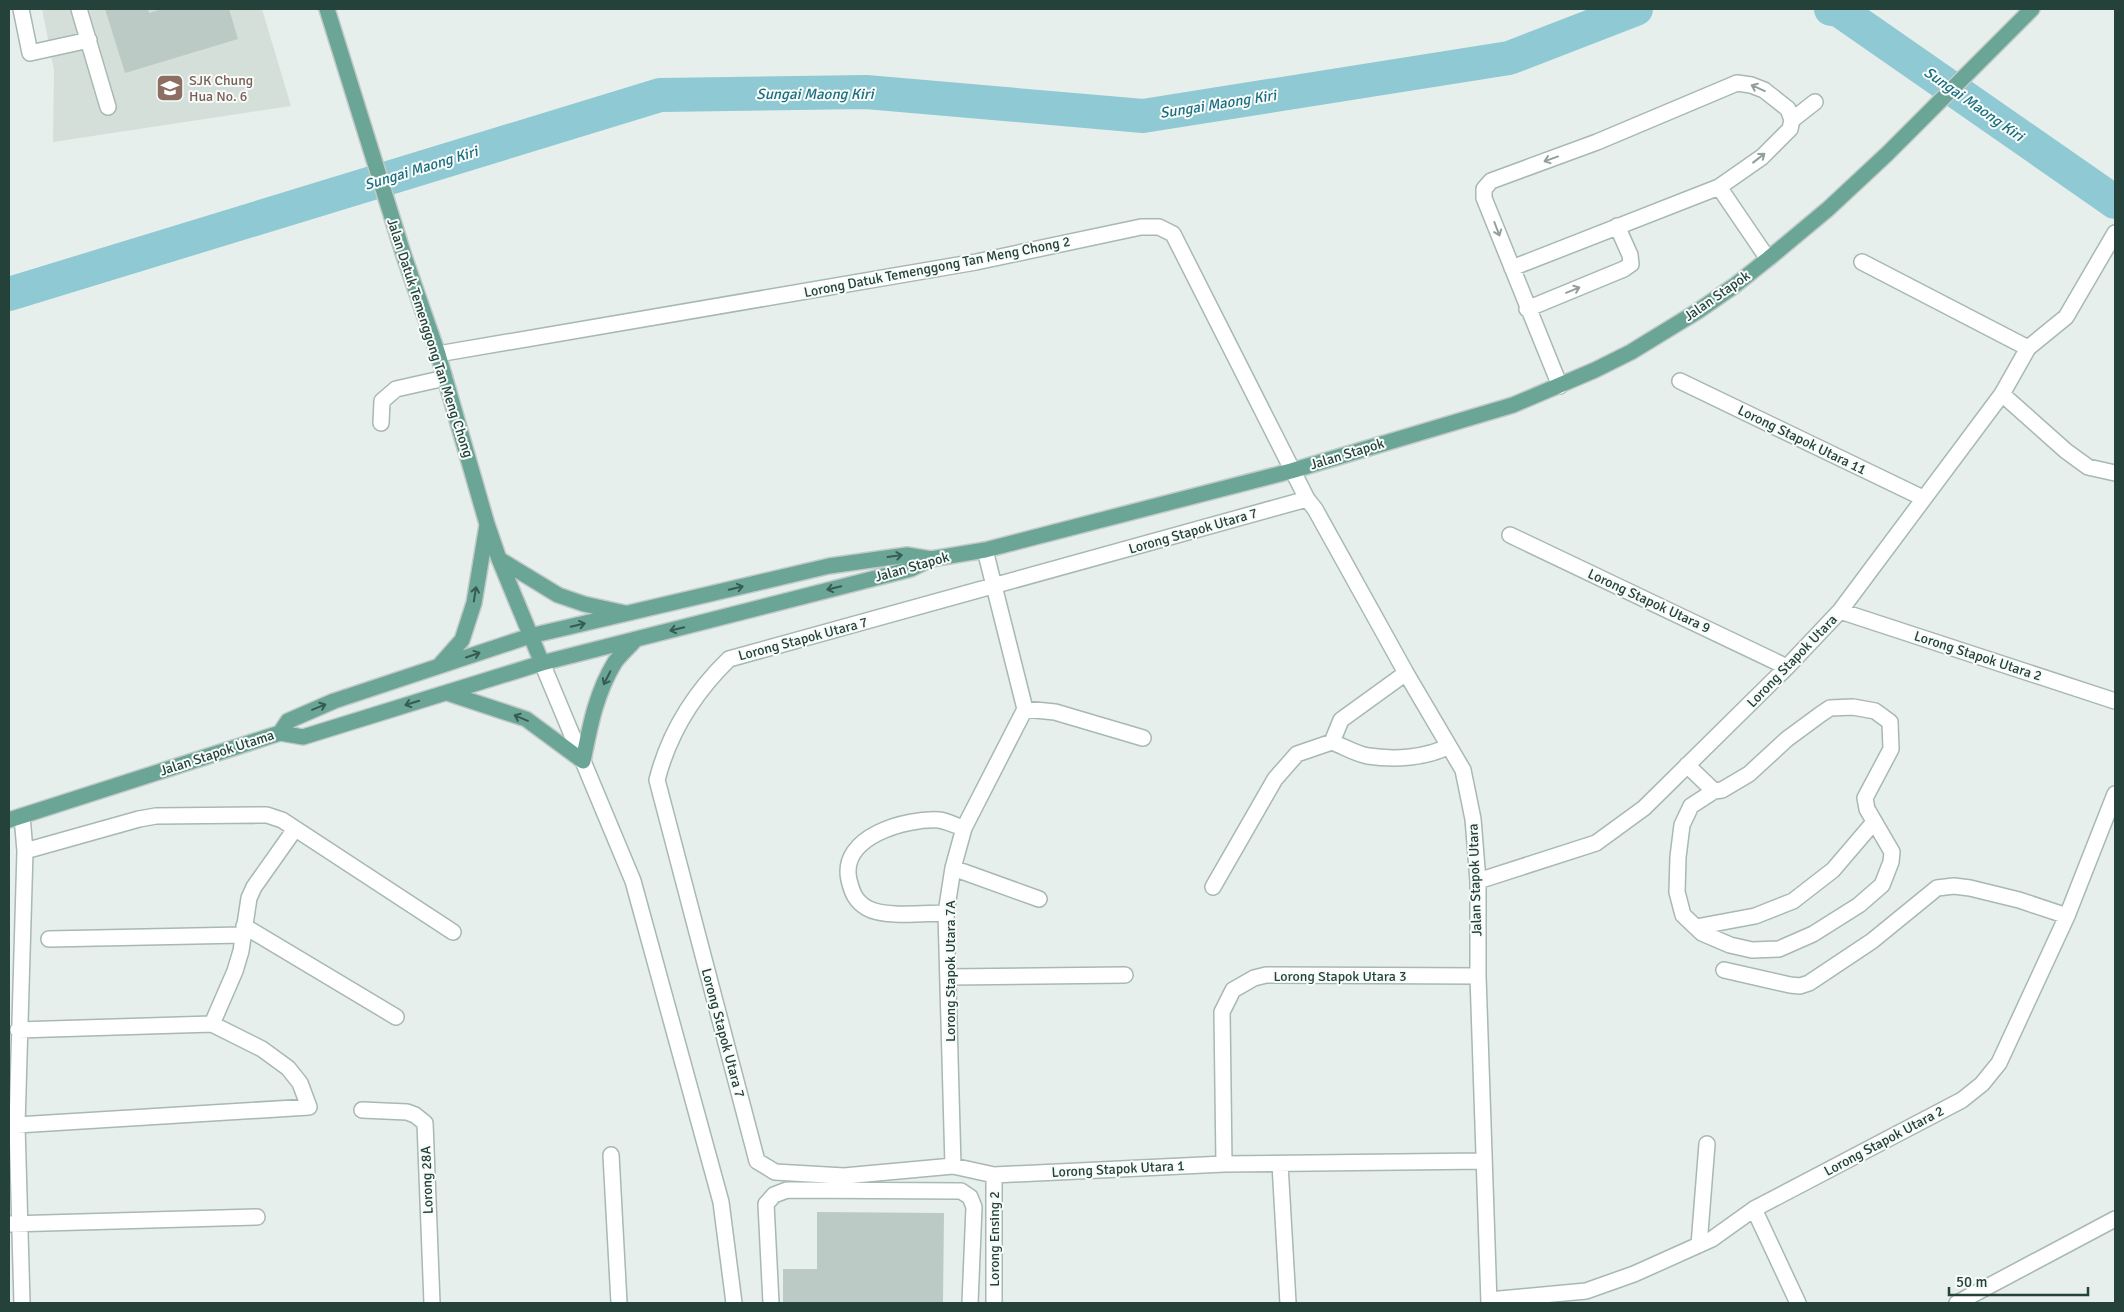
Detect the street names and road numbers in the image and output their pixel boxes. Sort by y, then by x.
street label: Jalan Datuk Temenggong Tan Meng Chong [383,216,477,460]
street label: Lorong Datuk Temenggong Tan Meng Chong 2 [802,233,1072,301]
street label: Jalan Stapok [1681,267,1753,325]
street label: Lorong Stapok Utara 11 [1735,401,1869,479]
street label: Jalan Stapok [1308,435,1386,473]
street label: Lorong Stapok Utara 7 [1127,504,1259,558]
street label: Jalan Stapok [873,548,951,586]
street label: Lorong Stapok Utara 9 [1585,565,1713,637]
street label: Lorong Stapok Utara [1743,611,1841,711]
street label: Lorong Stapok Utara 7 [736,614,870,664]
street label: Lorong Stapok Utara 2 [1912,627,2044,685]
street label: Jalan Stapok Utama [158,727,276,779]
street label: Jalan Stapok Utara [1465,823,1485,937]
street label: Lorong Stapok Utara 7A [942,900,959,1042]
street label: Lorong Stapok Utara 7 [698,966,748,1100]
street label: Lorong Stapok Utara 3 [1273,968,1407,985]
street label: Lorong Stapok Utara 2 [1821,1102,1947,1180]
street label: Lorong 28A [417,1145,437,1214]
street label: Lorong Stapok Utara 1 [1051,1157,1185,1181]
street label: Lorong Ensing 2 [986,1191,1003,1287]

